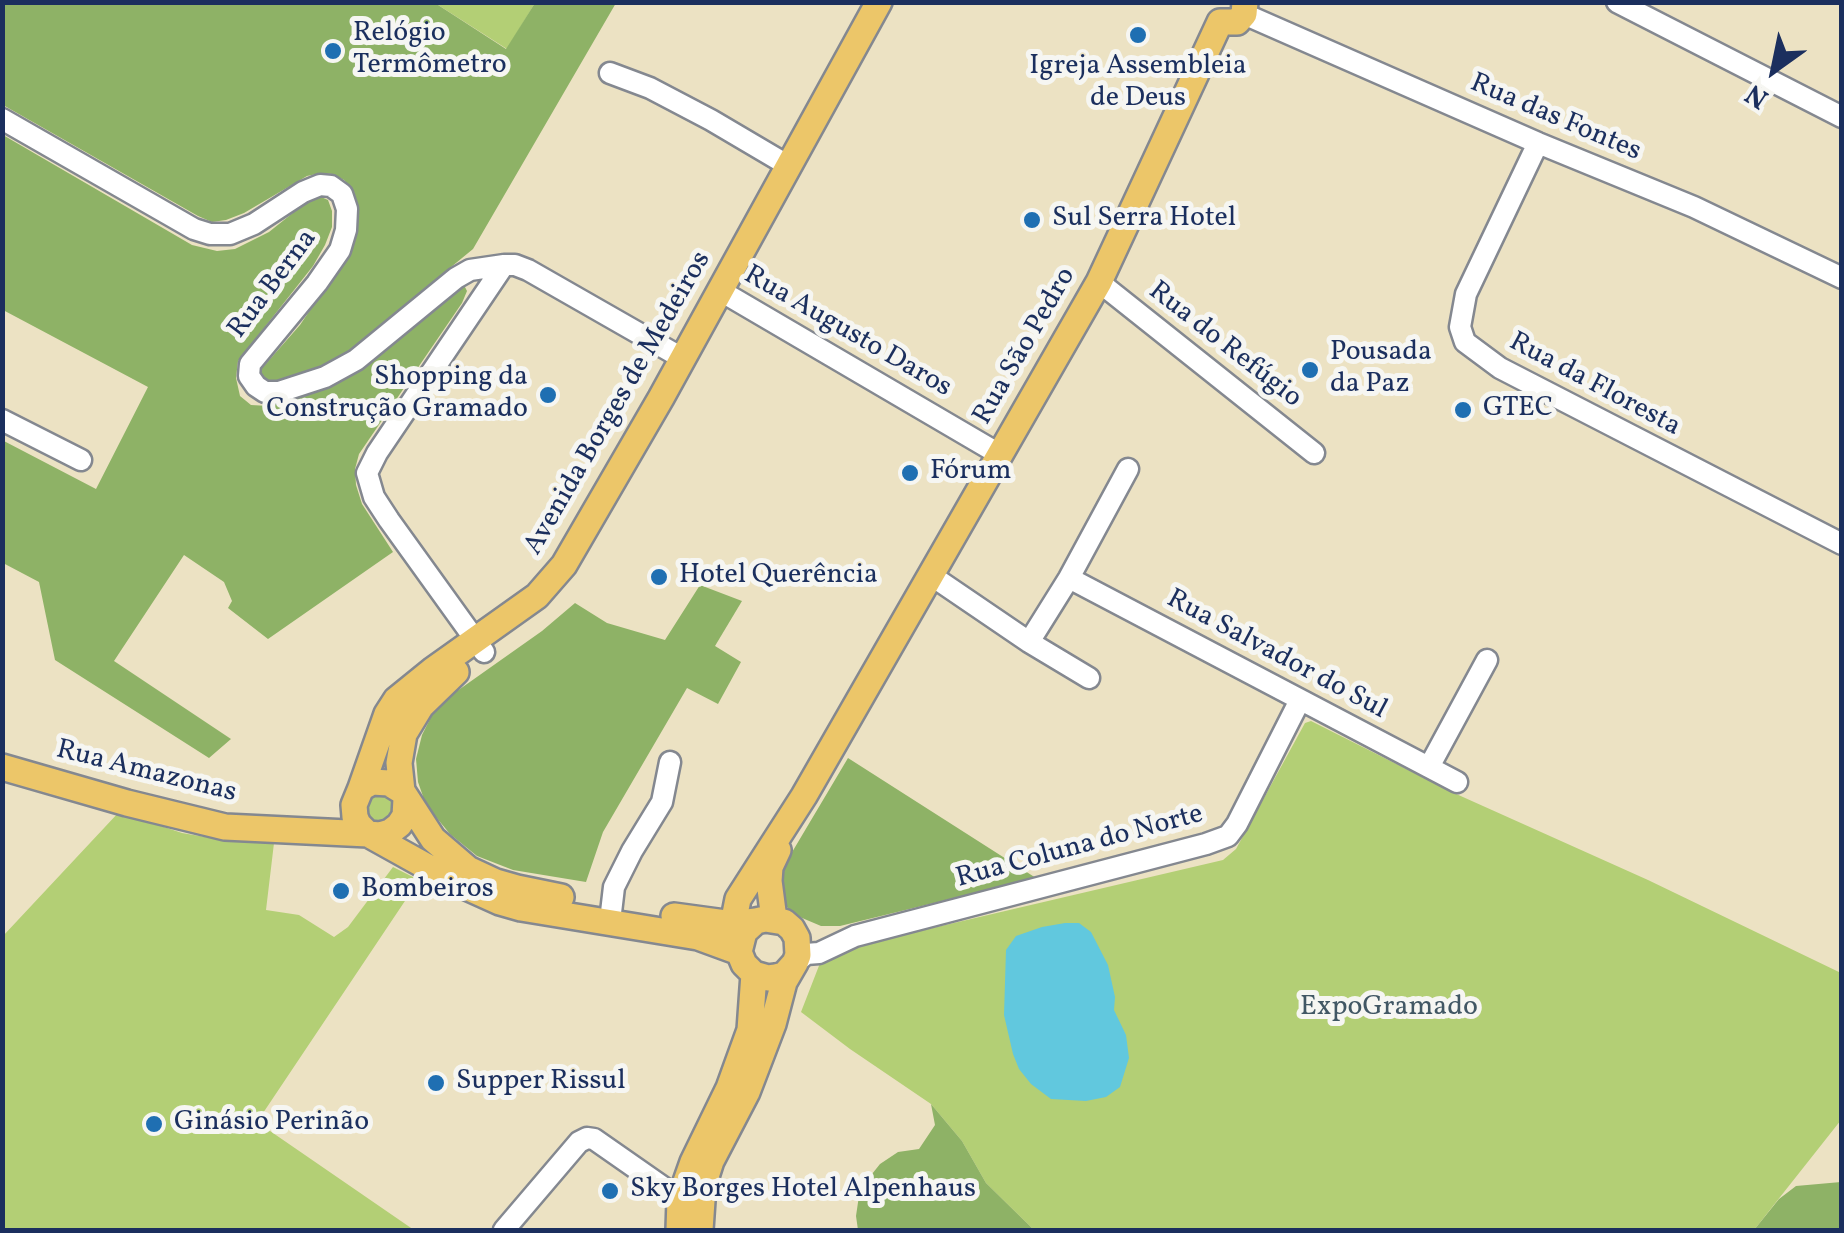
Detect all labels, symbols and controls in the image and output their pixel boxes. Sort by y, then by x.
place label: Relógio Termômetro [353,18,507,84]
north arrow [1724,20,1824,120]
marker: Igreja Assembleia de Deus [1127,24,1149,46]
marker: Relógio Termômetro [322,40,344,62]
place label: Igreja Assembleia de Deus [1029,51,1247,117]
street label: Rua das Fontes [1464,68,1646,170]
text: N [1738,74,1777,117]
place label: Sul Serra Hotel [1052,203,1236,237]
marker: Sul Serra Hotel [1021,209,1043,231]
street label: Rua Berna [222,224,326,346]
street label: Avenida Borges de Medeiros [518,246,720,562]
street label: Rua Augusto Daros [737,260,957,406]
street label: Rua São Pedro [968,262,1084,432]
street label: Rua do Refúgio [1141,276,1307,416]
street label: Rua da Floresta [1502,327,1686,445]
place label: Pousada da Paz [1330,337,1432,403]
marker: Pousada da Paz [1299,359,1321,381]
place label: Shopping da Construção Gramado [266,362,528,428]
marker: Shopping da Construção Gramado [537,384,559,406]
place label: GTEC [1483,393,1553,427]
marker: GTEC [1452,399,1474,421]
place label: Fórum [930,456,1012,490]
marker: Fórum [899,462,921,484]
place label: Hotel Querência [679,560,878,594]
marker: Hotel Querência [648,566,670,588]
street label: Rua Salvador do Sul [1160,584,1392,728]
street label: Rua Amazonas [52,734,240,812]
street label: Rua Coluna do Norte [953,799,1207,897]
place label: Bombeiros [361,874,494,908]
marker: Bombeiros [330,880,352,902]
park label: ExpoGramado [1300,992,1478,1026]
place label: Supper Rissul [456,1066,626,1100]
marker: Supper Rissul [425,1072,447,1094]
place label: Ginásio Perinão [174,1107,369,1141]
marker: Ginásio Perinão [143,1113,165,1135]
place label: Sky Borges Hotel Alpenhaus [630,1174,976,1208]
marker: Sky Borges Hotel Alpenhaus [599,1180,621,1202]

